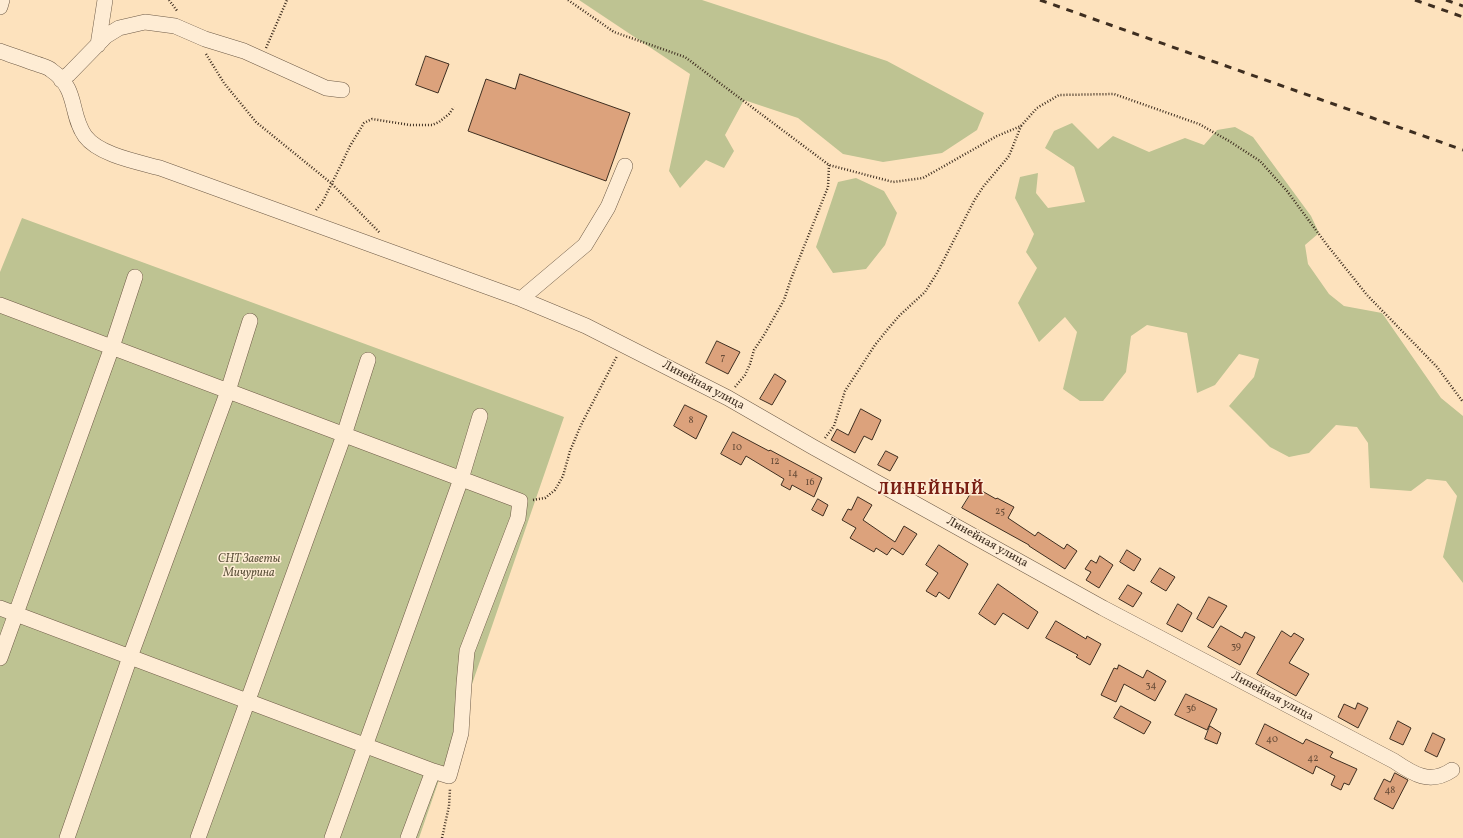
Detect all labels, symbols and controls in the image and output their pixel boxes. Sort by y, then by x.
house number: 7 [721,352,725,364]
street label: Линейная улица [659,358,747,414]
house number: 8 [688,415,694,427]
house number: 10 [732,442,742,454]
house number: 12 [770,456,780,468]
house number: 14 [788,468,798,480]
house number: 16 [806,477,814,489]
district label: ЛИНЕЙНЫЙ [878,481,984,501]
house number: 25 [995,506,1005,518]
street label: Линейная улица [944,515,1030,571]
park label: СНТ Заветы Мичурина [218,553,280,581]
house number: 39 [1231,641,1241,653]
street label: Линейная улица [1228,669,1316,725]
house number: 34 [1145,680,1157,692]
house number: 36 [1186,703,1196,715]
house number: 40 [1266,734,1278,746]
house number: 42 [1307,753,1319,765]
house number: 48 [1385,785,1395,797]

